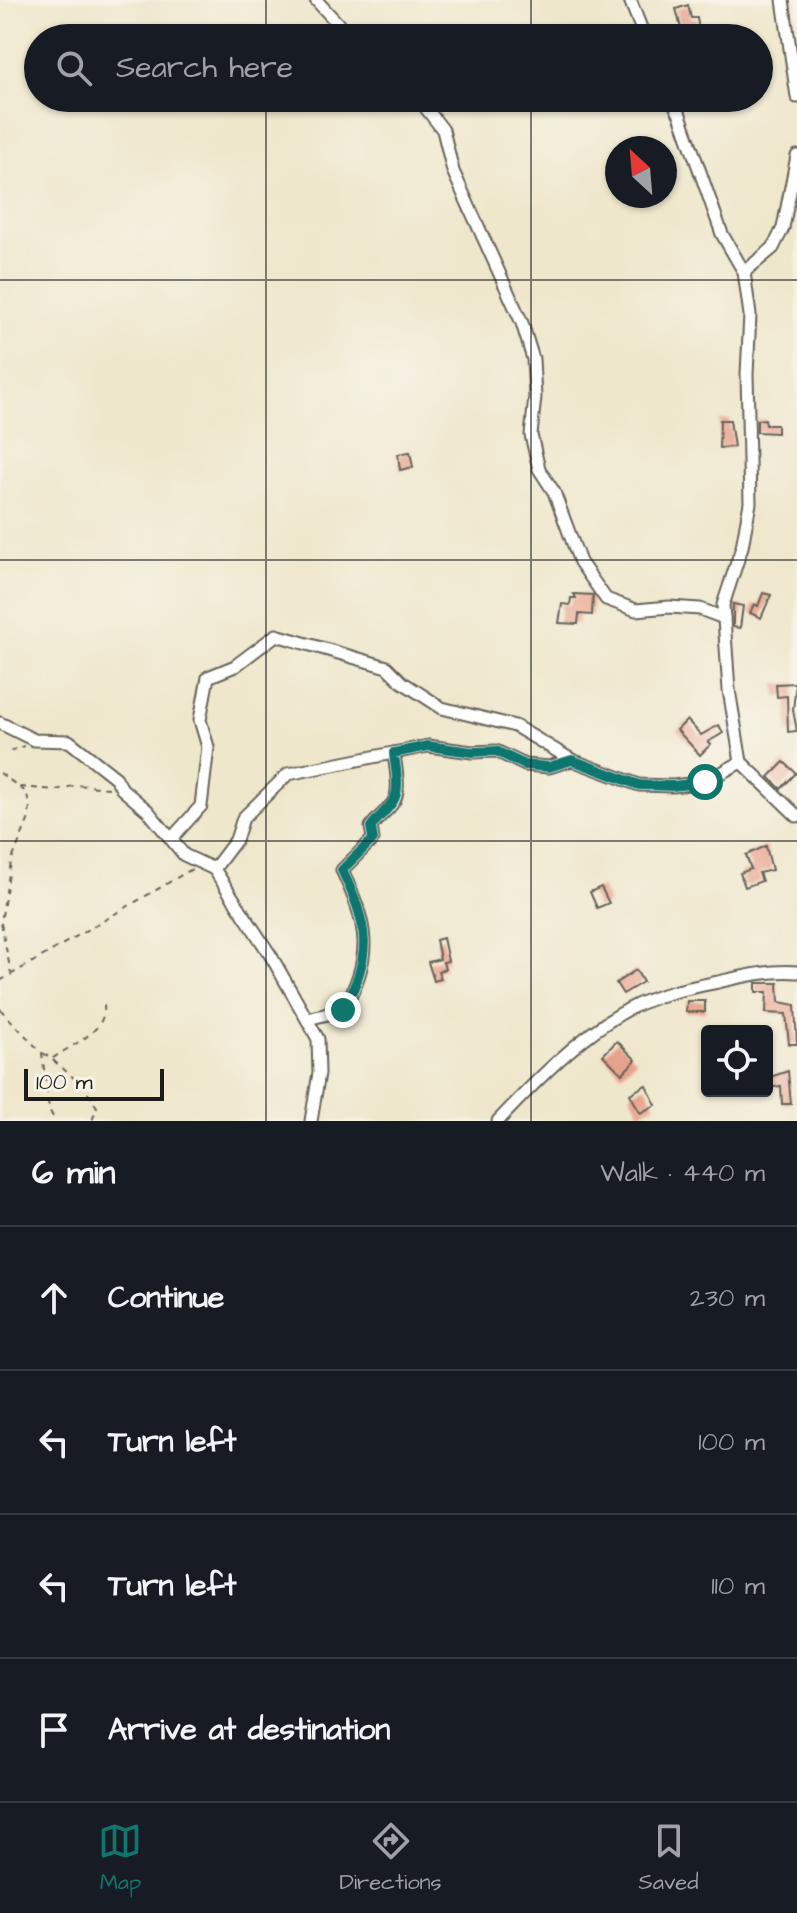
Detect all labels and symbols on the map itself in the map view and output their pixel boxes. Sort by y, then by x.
north arrow [605,136,677,208]
route start [687,764,723,800]
route end [325,992,361,1028]
scale bar [24,1065,164,1101]

